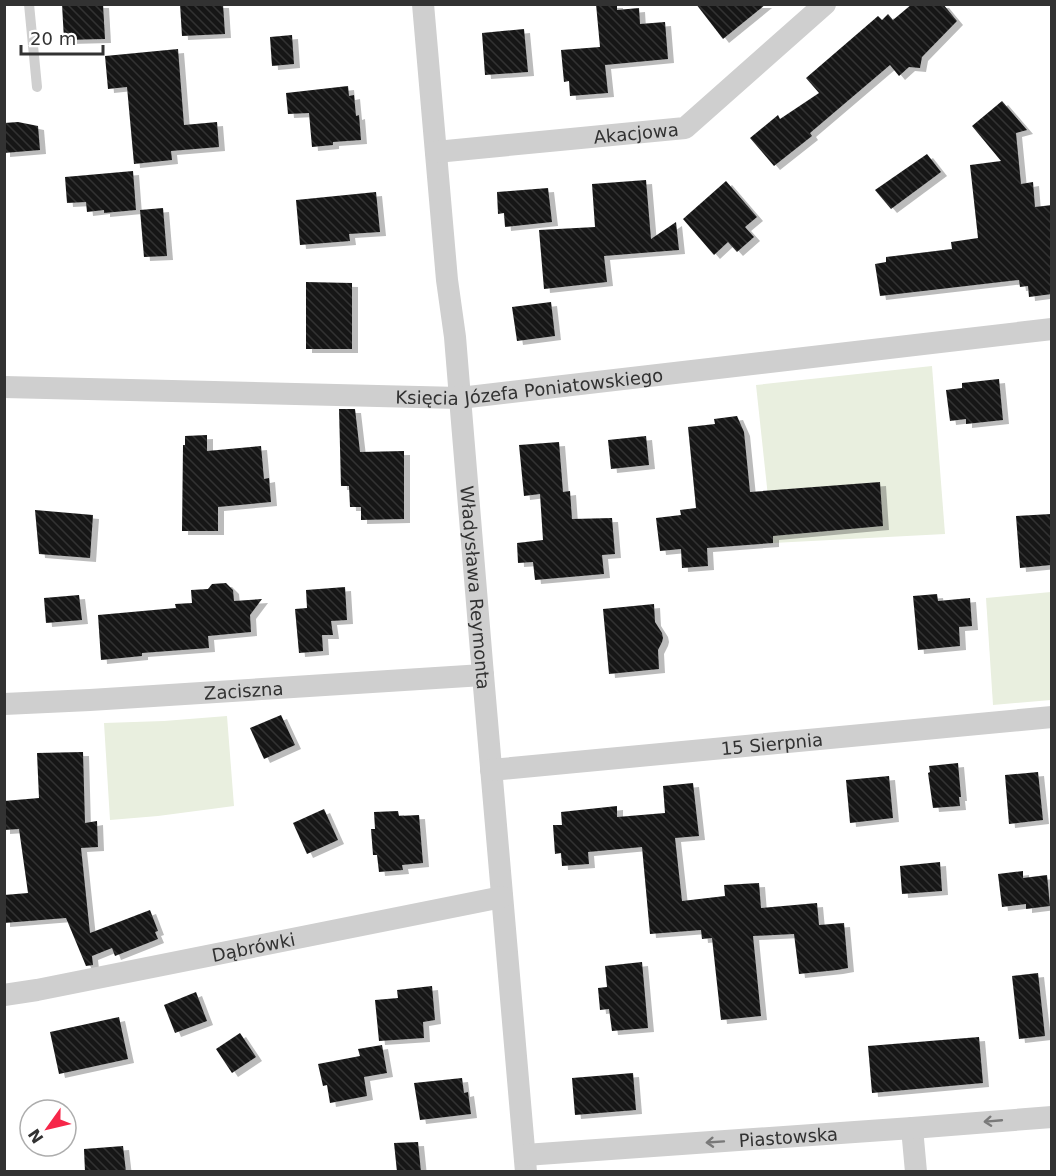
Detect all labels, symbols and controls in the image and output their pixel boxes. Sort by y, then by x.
scale bar [21,18,104,56]
text: 20 m [30,28,76,49]
street label: Akacjowa [593,118,679,147]
street label: Księcia Józefa Poniatowskiego [395,364,664,409]
street label: Władysława Reymonta [457,485,495,690]
street label: Zaciszna [203,677,284,703]
street label: 15 Sierpnia [720,728,824,759]
street label: Dąbrówki [210,928,297,965]
north arrow [18,1098,78,1158]
one-way arrow [984,1116,1004,1127]
street label: Piastowska [738,1123,839,1151]
text: N [24,1125,48,1147]
one-way arrow [706,1137,725,1148]

